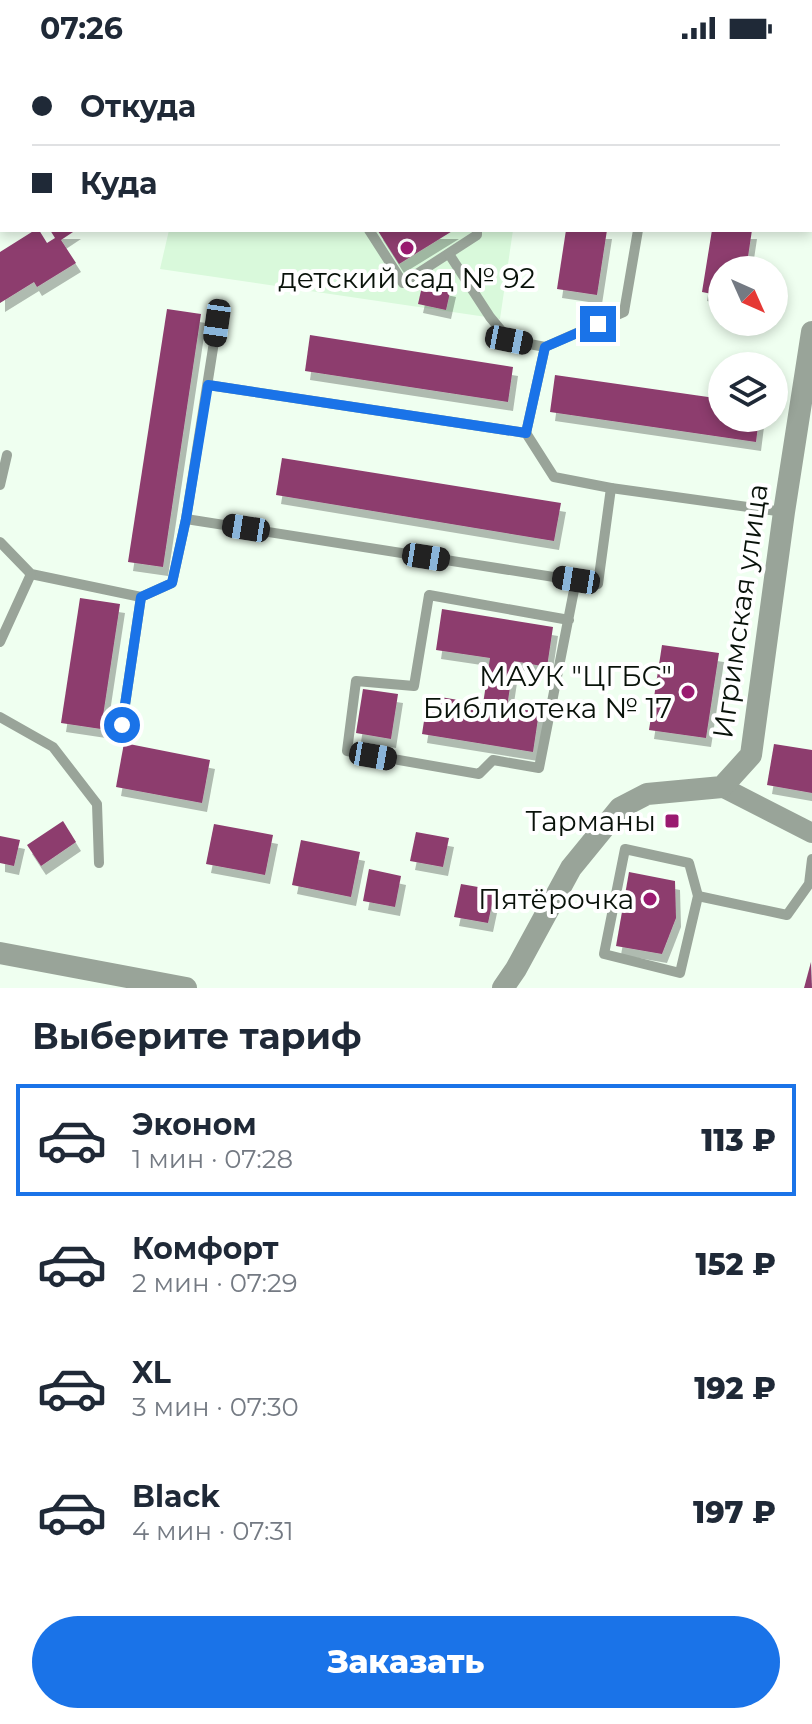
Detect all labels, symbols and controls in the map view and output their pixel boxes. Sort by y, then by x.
text: 07:26 [40,10,123,47]
text: Откуда [80,88,196,125]
text: Куда [80,165,157,202]
marker: детский сад № 92 [398,239,416,257]
north arrow [708,256,788,336]
map controls [708,256,788,432]
place label: детский сад № 92 [279,261,535,295]
car [202,298,232,348]
route end [580,306,616,342]
car [483,324,535,356]
button: layers [708,352,788,432]
street label: Игримская улица [705,482,775,740]
car [220,512,272,544]
car [400,541,452,573]
car [550,564,602,596]
place label: МАУК "ЦГБС" Библиотека № 17 [423,659,672,725]
marker: МАУК "ЦГБС" Библиотека № 17 [679,683,697,701]
route start [104,707,140,743]
car [347,740,399,772]
place label: Тарманы [525,804,656,838]
marker: Тарманы [663,812,681,830]
place label: Пятёрочка [478,882,634,916]
marker: Пятёрочка [641,890,659,908]
text: Выберите тариф [32,1014,362,1058]
icon: car [36,1104,108,1176]
text: Эконом [132,1106,257,1143]
text: 113 ₽ [701,1122,776,1159]
text: 1 мин · 07:28 [132,1143,293,1175]
icon: car [36,1228,108,1300]
text: Комфорт [132,1230,279,1267]
text: 152 ₽ [695,1246,776,1283]
text: 2 мин · 07:29 [132,1267,298,1299]
icon: car [36,1352,108,1424]
text: XL [132,1354,171,1391]
text: 192 ₽ [694,1370,776,1407]
text: 3 мин · 07:30 [132,1391,299,1423]
icon: car [36,1476,108,1548]
text: Black [132,1478,220,1515]
text: 197 ₽ [693,1494,776,1531]
text: 4 мин · 07:31 [132,1515,294,1547]
button: Заказать [32,1616,780,1708]

